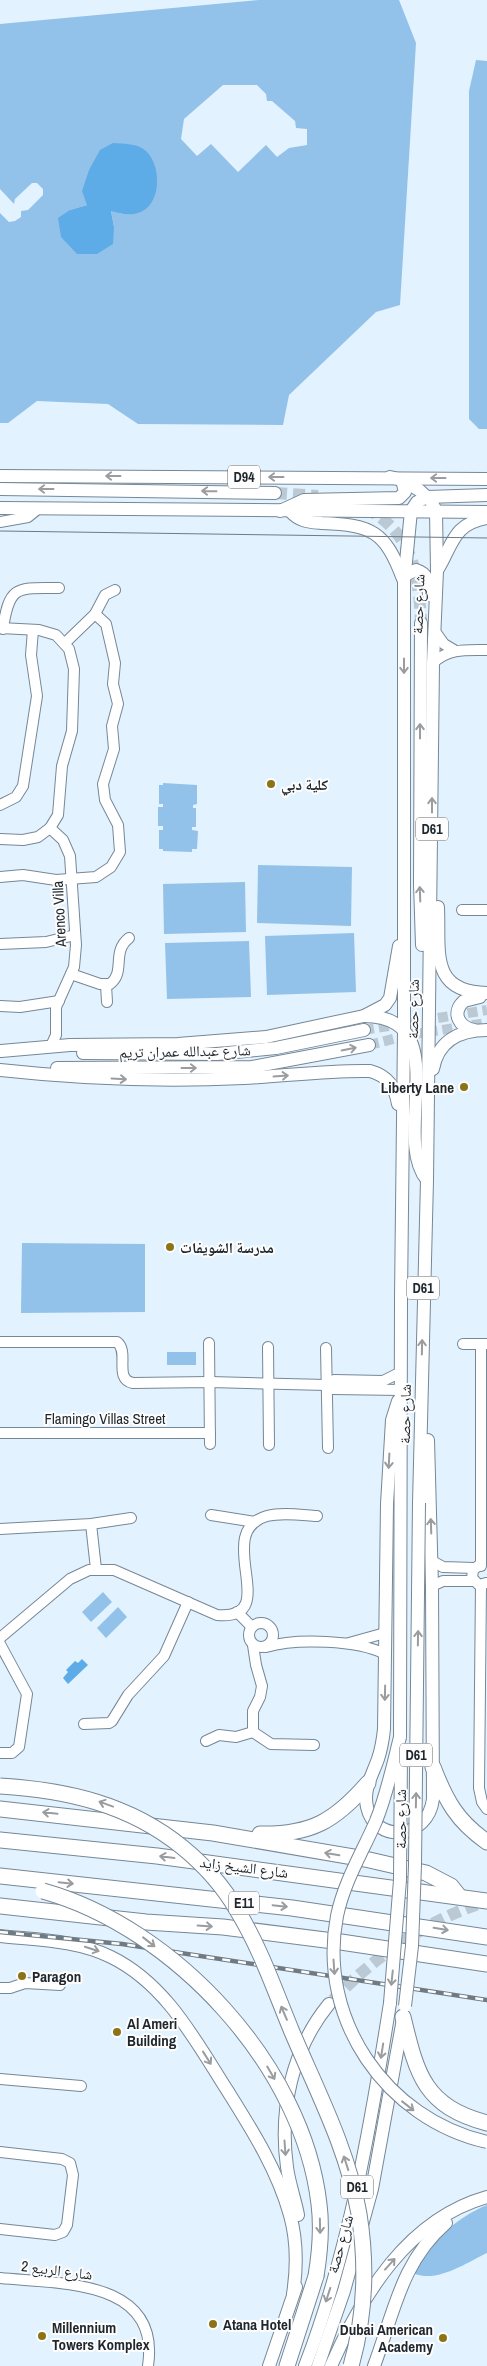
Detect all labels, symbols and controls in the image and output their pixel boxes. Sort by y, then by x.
road number: D94 [228,466,260,488]
one-way arrow [106,471,122,481]
one-way arrow [268,472,284,482]
one-way arrow [431,473,447,483]
one-way arrow [38,484,54,494]
one-way arrow [201,486,217,496]
street label: شارع حصة [406,574,430,634]
one-way arrow [400,657,409,673]
one-way arrow [415,724,425,740]
place label: كلية دبي [281,774,328,796]
marker: كلية دبي [265,778,277,790]
one-way arrow [427,798,437,814]
road number: D61 [416,818,448,841]
street label: Arenco Villa [47,880,71,949]
one-way arrow [416,886,425,902]
street label: شارع حصة [402,979,424,1039]
street label: شارع عبدالله عمران تريم [119,1039,251,1063]
one-way arrow [341,1043,357,1053]
one-way arrow [180,1063,196,1073]
one-way arrow [273,1071,289,1080]
one-way arrow [110,1075,126,1084]
place label: Liberty Lane [381,1077,454,1098]
marker: Liberty Lane [458,1081,470,1093]
place label: مدرسة الشويفات [180,1237,274,1258]
marker: مدرسة الشويفات [164,1241,176,1253]
road number: D61 [407,1276,439,1300]
one-way arrow [417,1339,427,1356]
street label: شارع حصة [394,1384,416,1444]
street label: Flamingo Villas Street [45,1408,166,1429]
one-way arrow [385,1452,394,1468]
one-way arrow [426,1518,436,1534]
one-way arrow [413,1630,422,1646]
one-way arrow [380,1685,389,1701]
road number: D61 [400,1744,432,1766]
street label: شارع حصة [390,1789,411,1849]
one-way arrow [411,1792,421,1808]
one-way arrow [98,1799,114,1808]
one-way arrow [42,1809,58,1818]
one-way arrow [325,1848,341,1858]
street label: شارع الشيخ زايد [199,1851,290,1883]
one-way arrow [160,1852,176,1862]
one-way arrow [58,1878,74,1888]
road number: E11 [229,1892,259,1915]
one-way arrow [271,1902,287,1911]
one-way arrow [197,1921,213,1930]
one-way arrow [432,1925,448,1935]
one-way arrow [142,1937,155,1948]
one-way arrow [84,1945,99,1954]
one-way arrow [330,1958,339,1974]
place label: Paragon [32,1966,81,1987]
marker: Paragon [16,1970,28,1982]
one-way arrow [387,1970,397,1986]
one-way arrow [278,2006,288,2021]
place label: Al Ameri Building [127,2013,177,2051]
marker: Al Ameri Building [111,2026,123,2038]
one-way arrow [377,2043,387,2059]
one-way arrow [202,2051,212,2065]
one-way arrow [267,2066,277,2080]
one-way arrow [402,2100,415,2111]
one-way arrow [281,2140,290,2156]
one-way arrow [341,2155,350,2171]
road number: D61 [341,2176,373,2198]
street label: شارع حصة [322,2212,358,2276]
one-way arrow [315,2218,325,2234]
street label: شارع الربيع 2 [20,2255,94,2285]
one-way arrow [385,2257,396,2270]
one-way arrow [323,2287,332,2302]
place label: Atana Hotel [223,2314,291,2335]
place label: Millennium Towers Komplex [52,2317,150,2355]
marker: Atana Hotel [207,2318,219,2330]
place label: Dubai American Academy [340,2319,433,2357]
marker: Millennium Towers Komplex [36,2330,48,2342]
marker: Dubai American Academy [437,2332,449,2344]

